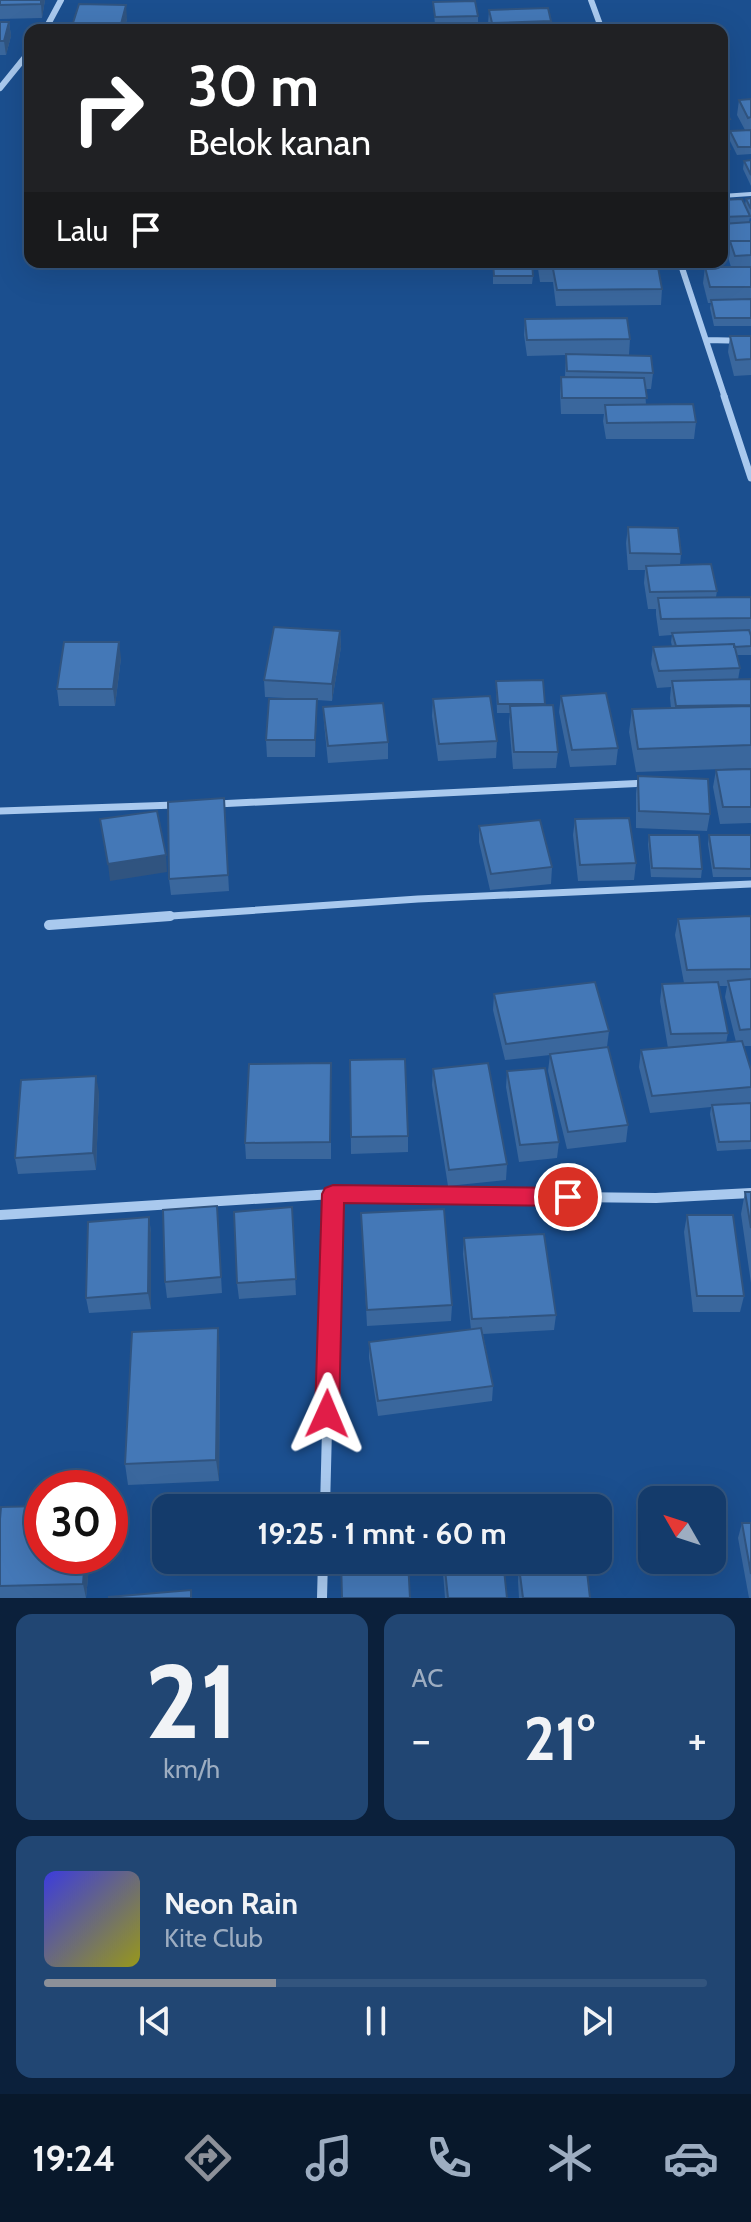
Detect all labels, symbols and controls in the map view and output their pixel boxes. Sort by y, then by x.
text: 30 m [188,52,319,120]
icon: right [56,56,160,160]
text: Belok kanan [188,120,371,164]
icon: arrive [124,208,168,252]
text: Lalu [56,212,108,249]
pin [534,1163,602,1231]
icon: arrive [546,1175,590,1219]
position arrow [285,1372,369,1456]
speed limit sign: 30 [24,1470,128,1574]
north arrow [638,1486,726,1574]
map controls [638,1486,726,1574]
text: 19:25 · 1 mnt · 60 m [258,1515,506,1552]
text: 21 [145,1638,238,1764]
text: AC [412,1662,443,1694]
text: 21° [524,1702,595,1775]
text: − [412,1713,431,1766]
text: + [688,1713,707,1766]
text: km/h [163,1753,220,1785]
text: Neon Rain [164,1885,298,1922]
text: Kite Club [164,1922,263,1954]
icon: previous [133,1999,177,2043]
icon: pause [354,1999,398,2043]
icon: next [575,1999,619,2043]
icon: directions [180,2130,236,2186]
icon: music [301,2130,357,2186]
icon: phone [421,2130,477,2186]
icon: climate [542,2130,598,2186]
icon: car [663,2130,719,2186]
text: 19:24 [32,2136,115,2180]

